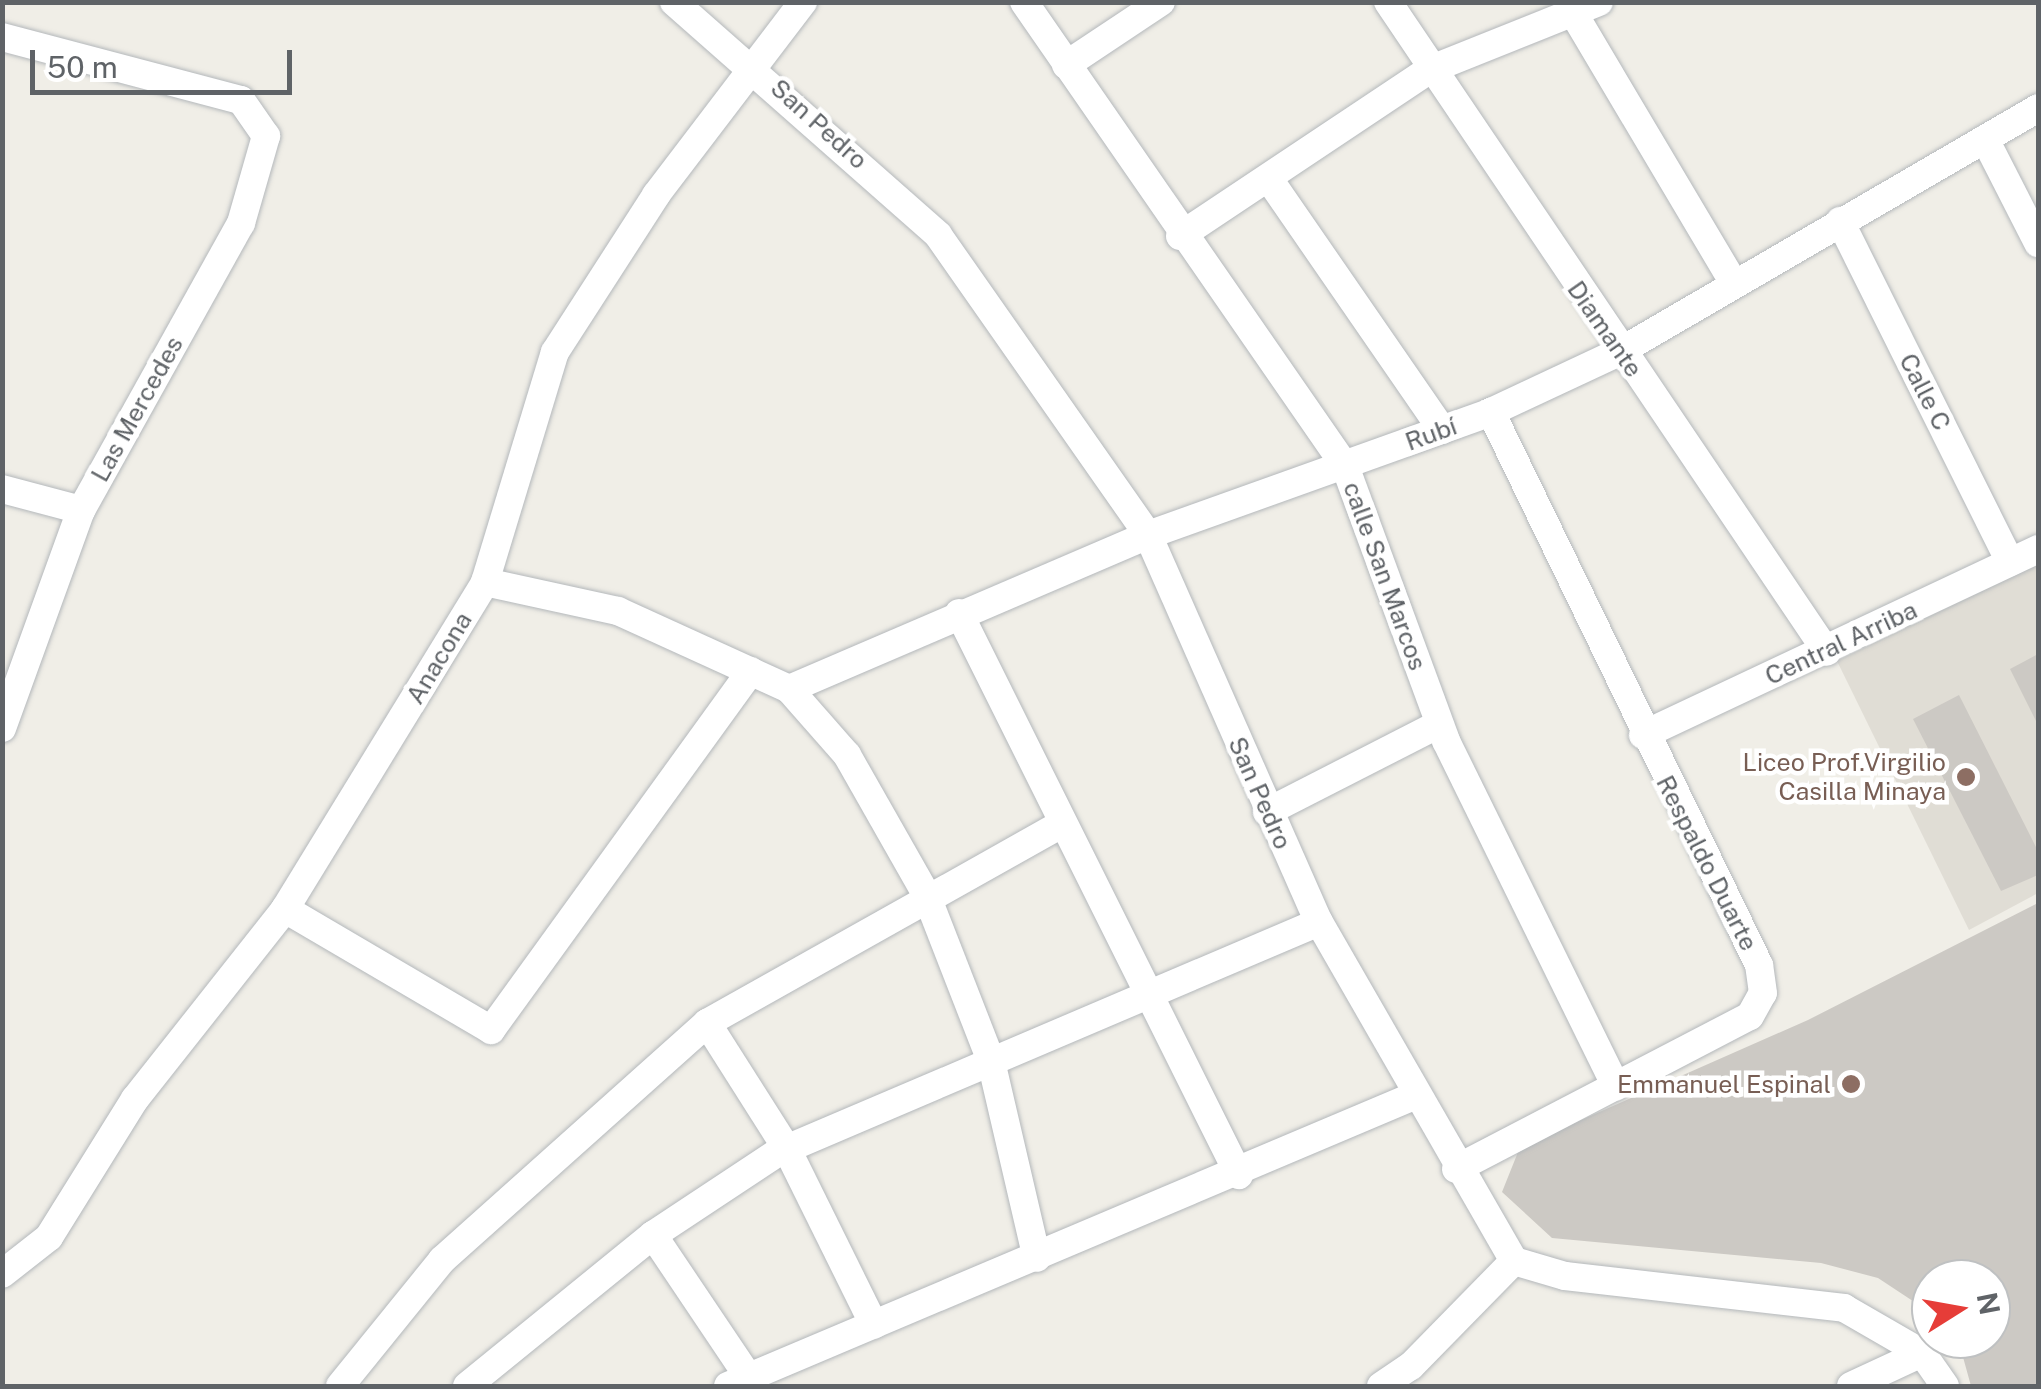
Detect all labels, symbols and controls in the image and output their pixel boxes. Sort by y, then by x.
scale bar [35,30,298,92]
text: 50 m [47,49,118,85]
street label: San Pedro [765,73,873,175]
street label: Diamante [1561,275,1649,383]
street label: Las Mercedes [85,331,189,487]
street label: Calle C [1893,348,1957,436]
street label: Rubí [1401,411,1461,457]
street label: calle San Marcos [1337,478,1433,674]
street label: Central Arriba [1760,595,1922,691]
street label: Anacona [400,607,478,709]
street label: San Pedro [1222,732,1298,854]
place label: Liceo Prof.Virgilio Casilla Minaya [1742,748,1946,807]
marker: Liceo Prof.Virgilio Casilla Minaya [1955,766,1977,788]
street label: Respaldo Duarte [1650,770,1764,956]
place label: Emmanuel Espinal [1617,1069,1831,1099]
marker: Emmanuel Espinal [1840,1073,1862,1095]
north arrow [1911,1259,2011,1359]
text: N [1971,1290,2007,1317]

